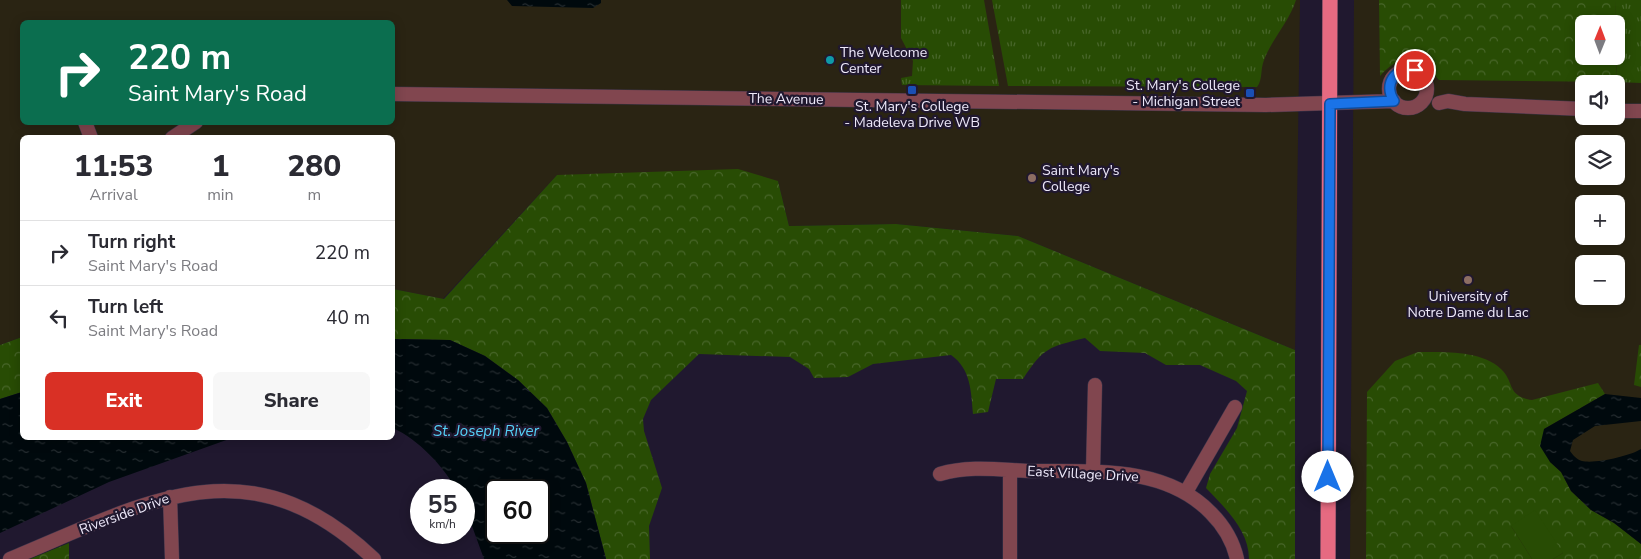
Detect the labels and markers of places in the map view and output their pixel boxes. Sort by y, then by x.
place label: The Welcome Center [840,43,927,78]
pin [1394,49,1436,91]
marker: The Welcome Center [824,54,836,66]
place label: St. Mary's College - Michigan Street [1126,76,1240,111]
marker: St. Mary's College - Madeleva Drive WB [906,84,918,96]
marker: St. Mary's College - Michigan Street [1244,87,1256,99]
place label: St. Mary's College - Madeleva Drive WB [844,97,980,132]
place label: Saint Mary's College [1042,161,1120,196]
marker: Saint Mary's College [1026,172,1038,184]
marker: University of Notre Dame du Lac [1462,274,1474,286]
place label: University of Notre Dame du Lac [1408,287,1529,322]

